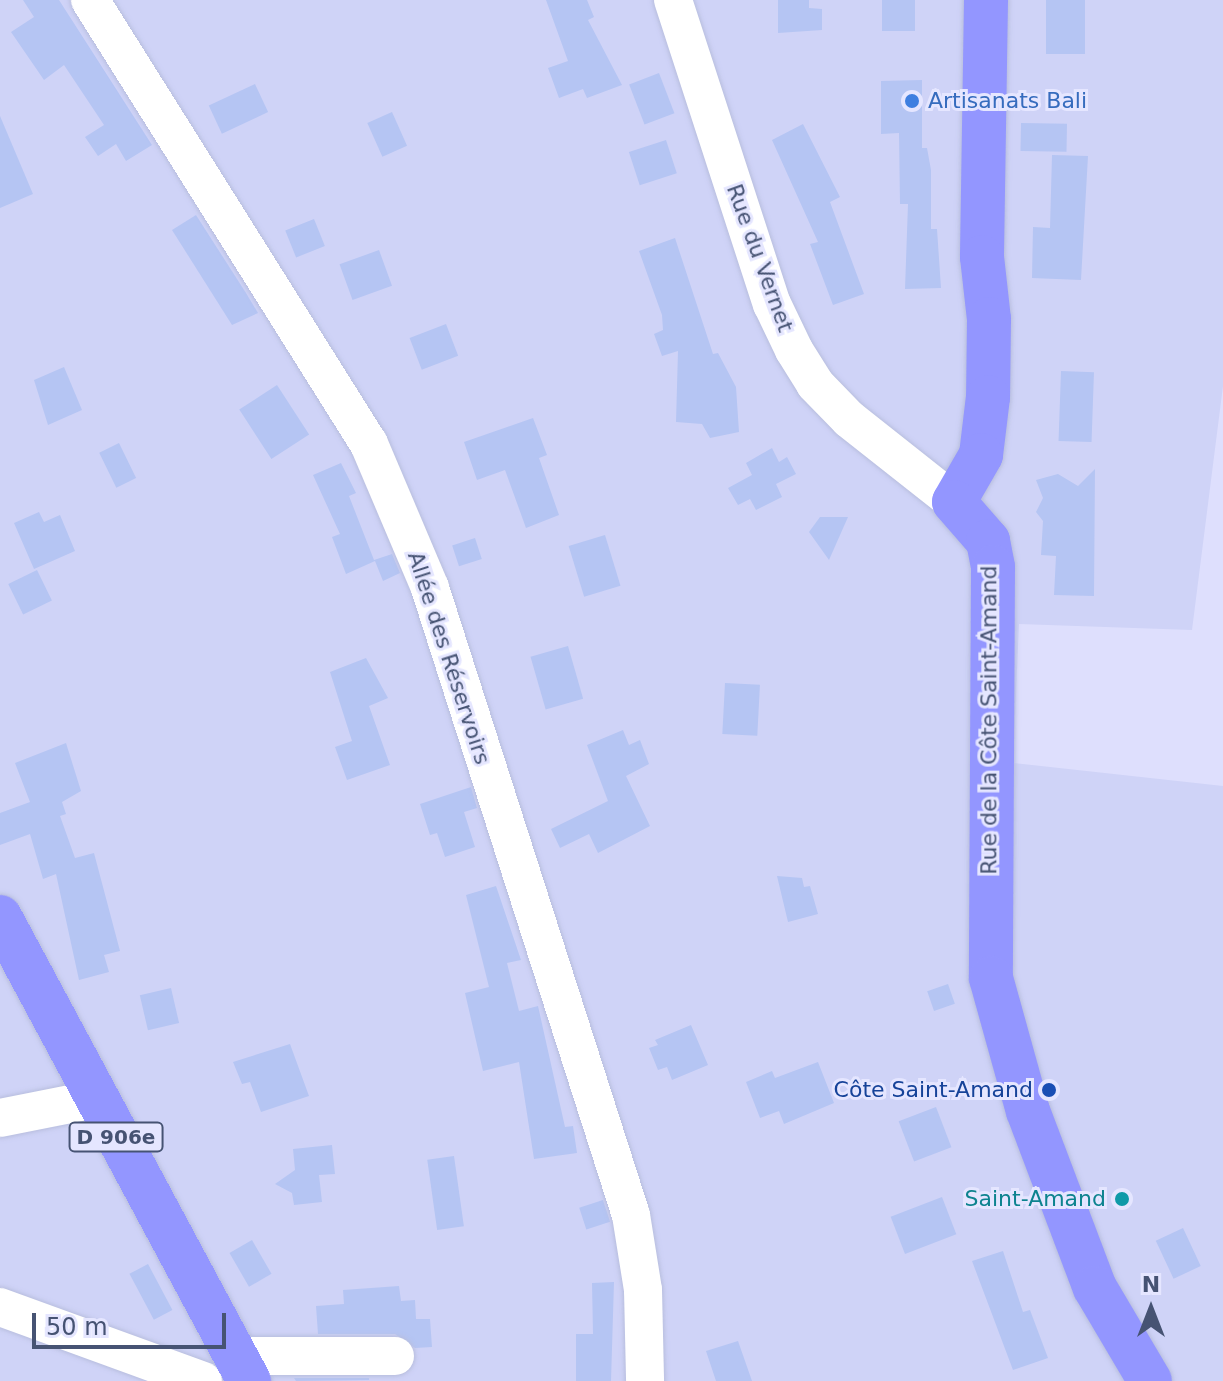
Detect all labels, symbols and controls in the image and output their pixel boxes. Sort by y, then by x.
place label: Artisanats Bali [928,88,1087,114]
marker: Artisanats Bali [903,92,921,110]
street label: Rue du Vernet [721,181,799,335]
street label: Allée des Réservoirs [402,548,496,768]
street label: Rue de la Côte Saint-Amand [976,565,1002,875]
place label: Côte Saint-Amand [834,1077,1033,1103]
marker: Côte Saint-Amand [1040,1081,1058,1099]
road number: D 906e [68,1121,164,1153]
place label: Saint-Amand [965,1186,1106,1212]
marker: Saint-Amand [1113,1190,1131,1208]
north arrow [1111,1269,1191,1349]
text: N [1142,1272,1160,1297]
scale bar [36,1297,230,1347]
text: 50 m [46,1313,108,1341]

